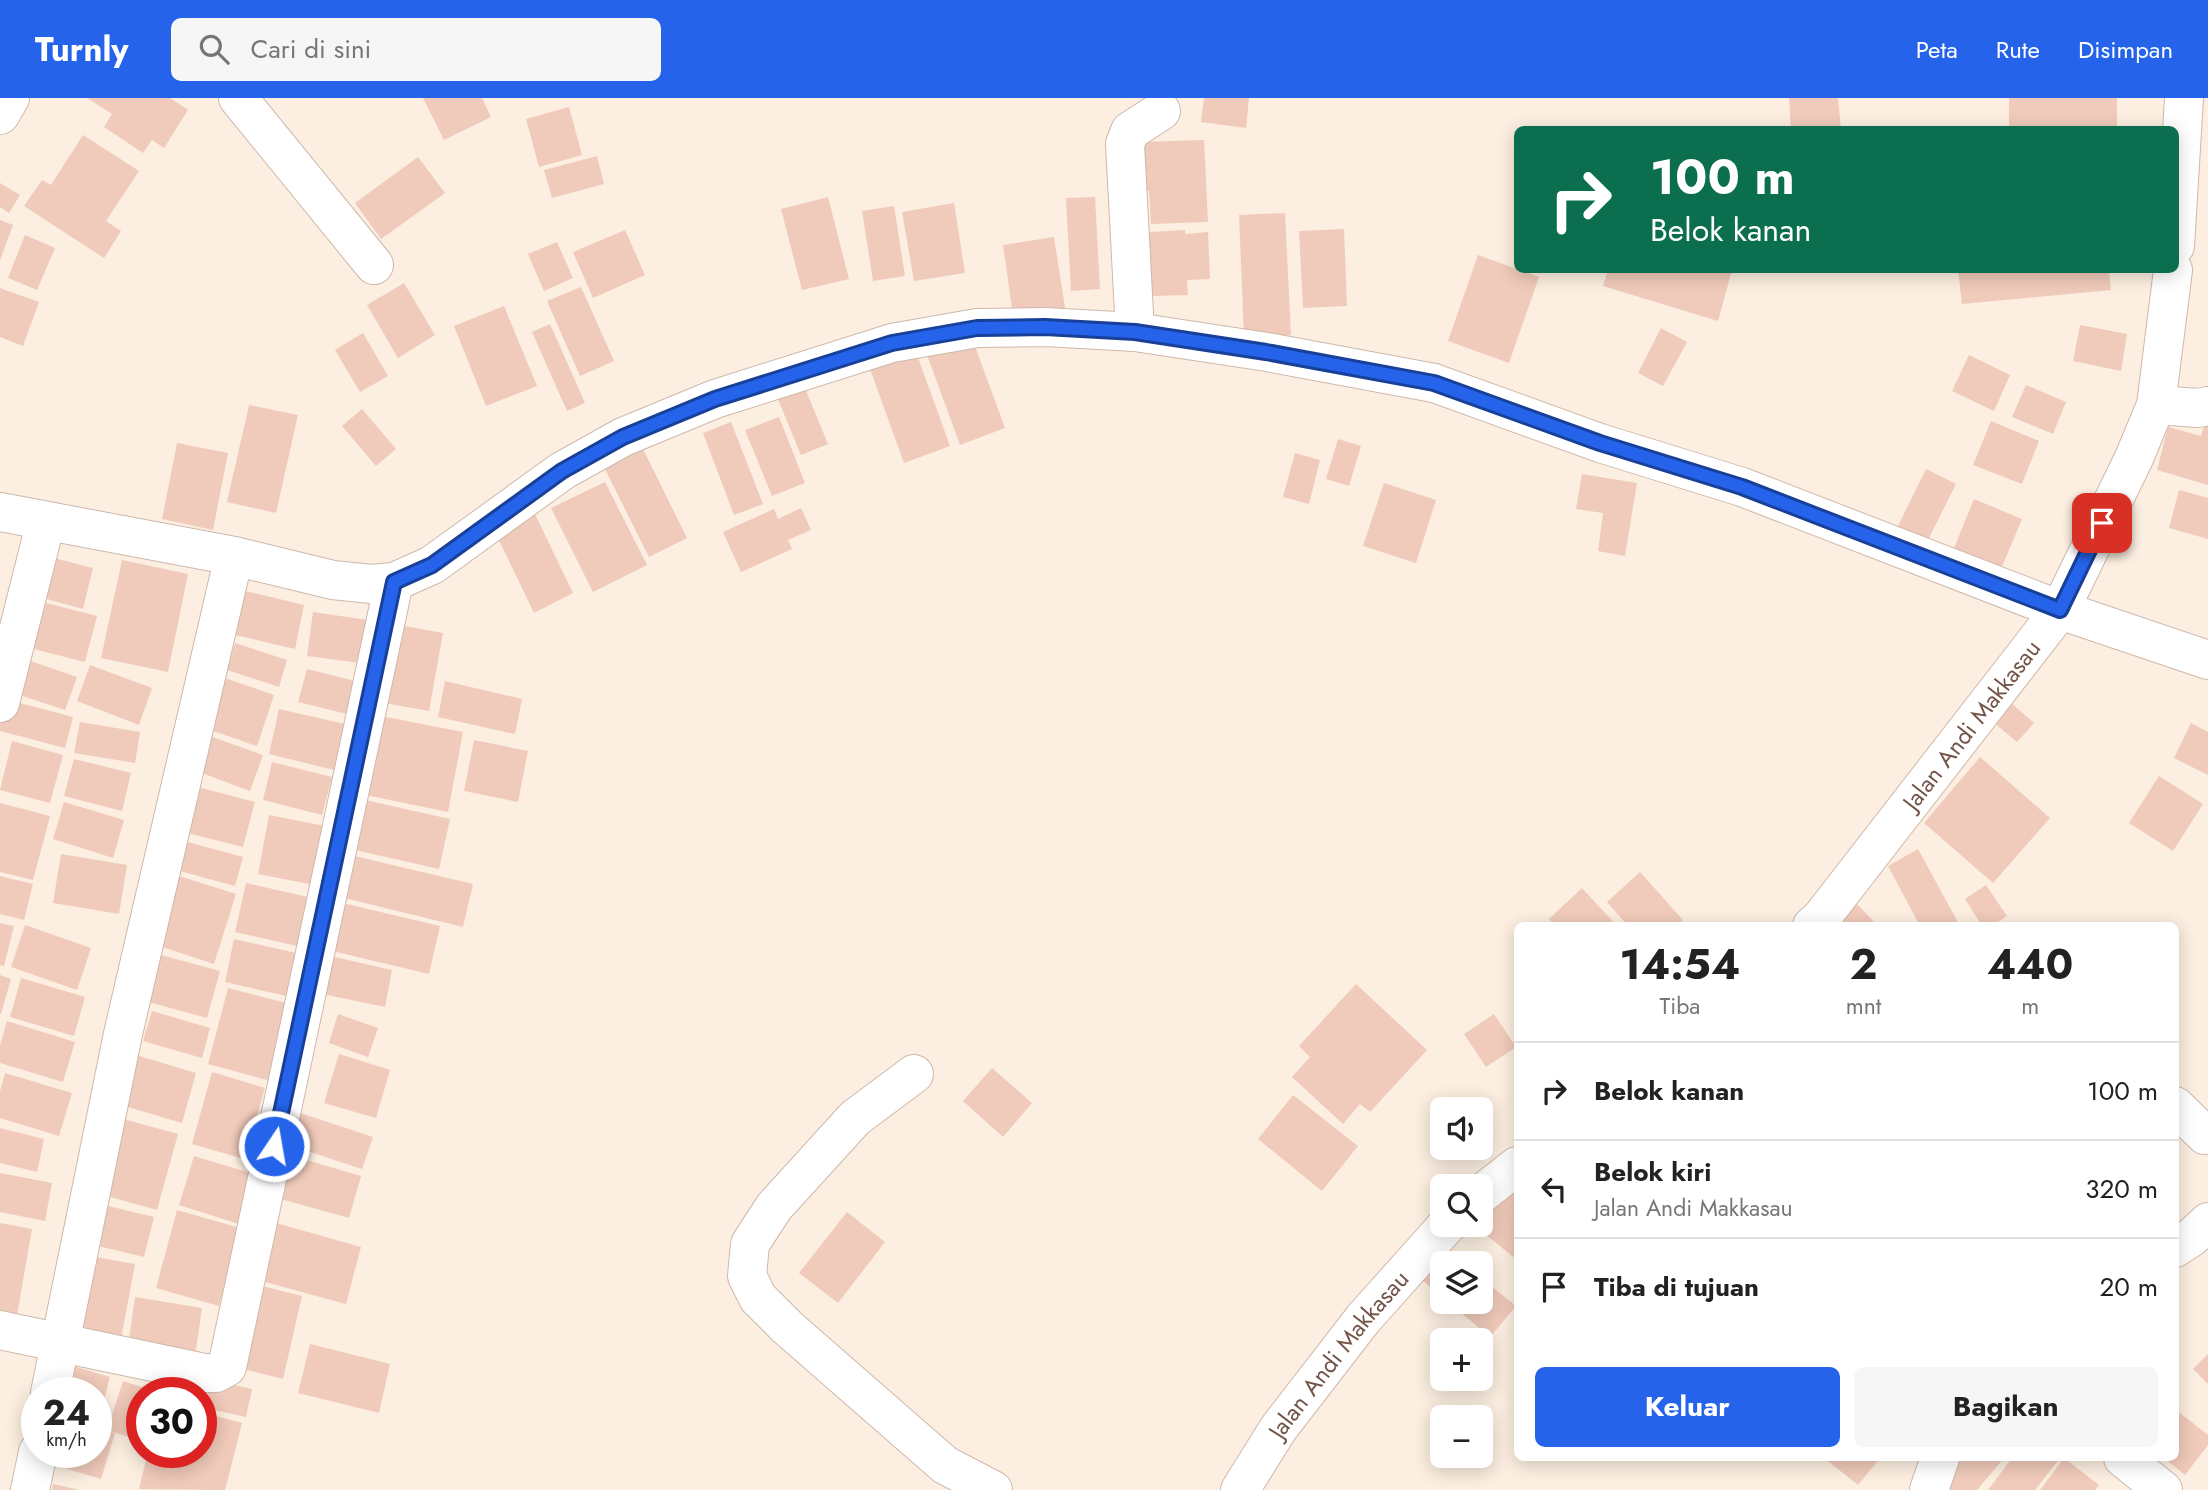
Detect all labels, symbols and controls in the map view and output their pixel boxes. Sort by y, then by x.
search box [171,18,661,81]
text: Turnly [35,26,129,73]
icon: search [195,30,233,68]
text: Cari di sini [251,30,371,68]
text: Peta [1916,32,1958,67]
text: Rute [1996,32,2040,67]
text: Disimpan [2078,32,2173,67]
text: 100 m [1650,142,1795,212]
icon: right [1535,154,1626,245]
text: Belok kanan [1650,207,1811,253]
pin [2072,493,2132,553]
icon: arrive [2083,504,2121,542]
street label: Jalan Andi Makkasau [1892,632,2049,819]
text: 14:54 [1620,934,1740,995]
text: 2 [1850,934,1877,995]
text: 440 [1987,934,2073,995]
text: Tiba [1659,989,1700,1023]
text: mnt [1846,989,1881,1023]
text: m [2021,989,2039,1023]
icon: right [1535,1072,1573,1110]
text: Belok kanan [1594,1072,1744,1110]
text: 100 m [2087,1072,2158,1110]
map controls [1430,1097,1493,1468]
button: sound [1430,1097,1493,1160]
position arrow [237,1109,311,1183]
text: Belok kiri [1594,1153,1711,1191]
icon: left [1535,1170,1573,1208]
text: 320 m [2085,1170,2158,1208]
button: search [1430,1174,1493,1237]
text: Jalan Andi Makkasau [1594,1191,1793,1225]
button: layers [1430,1251,1493,1314]
street label: Jalan Andi Makkasau [1258,1262,1417,1447]
icon: arrive [1535,1268,1573,1306]
text: Tiba di tujuan [1594,1268,1759,1306]
text: 20 m [2100,1268,2158,1306]
button: + [1430,1328,1493,1391]
button: Keluar [1535,1367,1840,1447]
button: Bagikan [1854,1367,2158,1447]
speed limit sign: 30 [126,1377,217,1468]
text: 24 [43,1388,90,1438]
button: − [1430,1405,1493,1468]
text: km/h [46,1427,87,1453]

